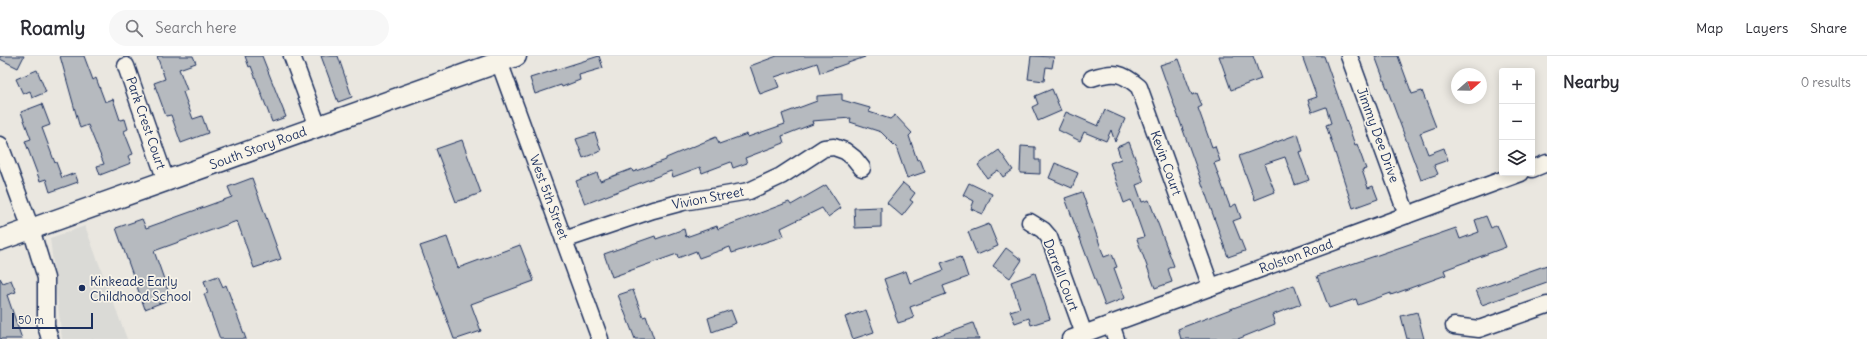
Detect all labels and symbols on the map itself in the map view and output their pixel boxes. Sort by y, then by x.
north arrow [1451,68,1487,104]
street label: Park Crest Court [122,74,170,172]
street label: Jimmy Dee Drive [1353,85,1403,185]
street label: South Story Road [207,122,309,173]
street label: Kevin Court [1146,128,1186,198]
street label: West 5th Street [526,152,572,242]
street label: Vivion Street [671,183,746,213]
street label: Rolston Road [1257,235,1335,277]
street label: Darrell Court [1039,237,1083,314]
place label: Kinkeade Early Childhood School [90,273,191,305]
marker: Kinkeade Early Childhood School [77,283,87,293]
scale bar [12,311,93,330]

